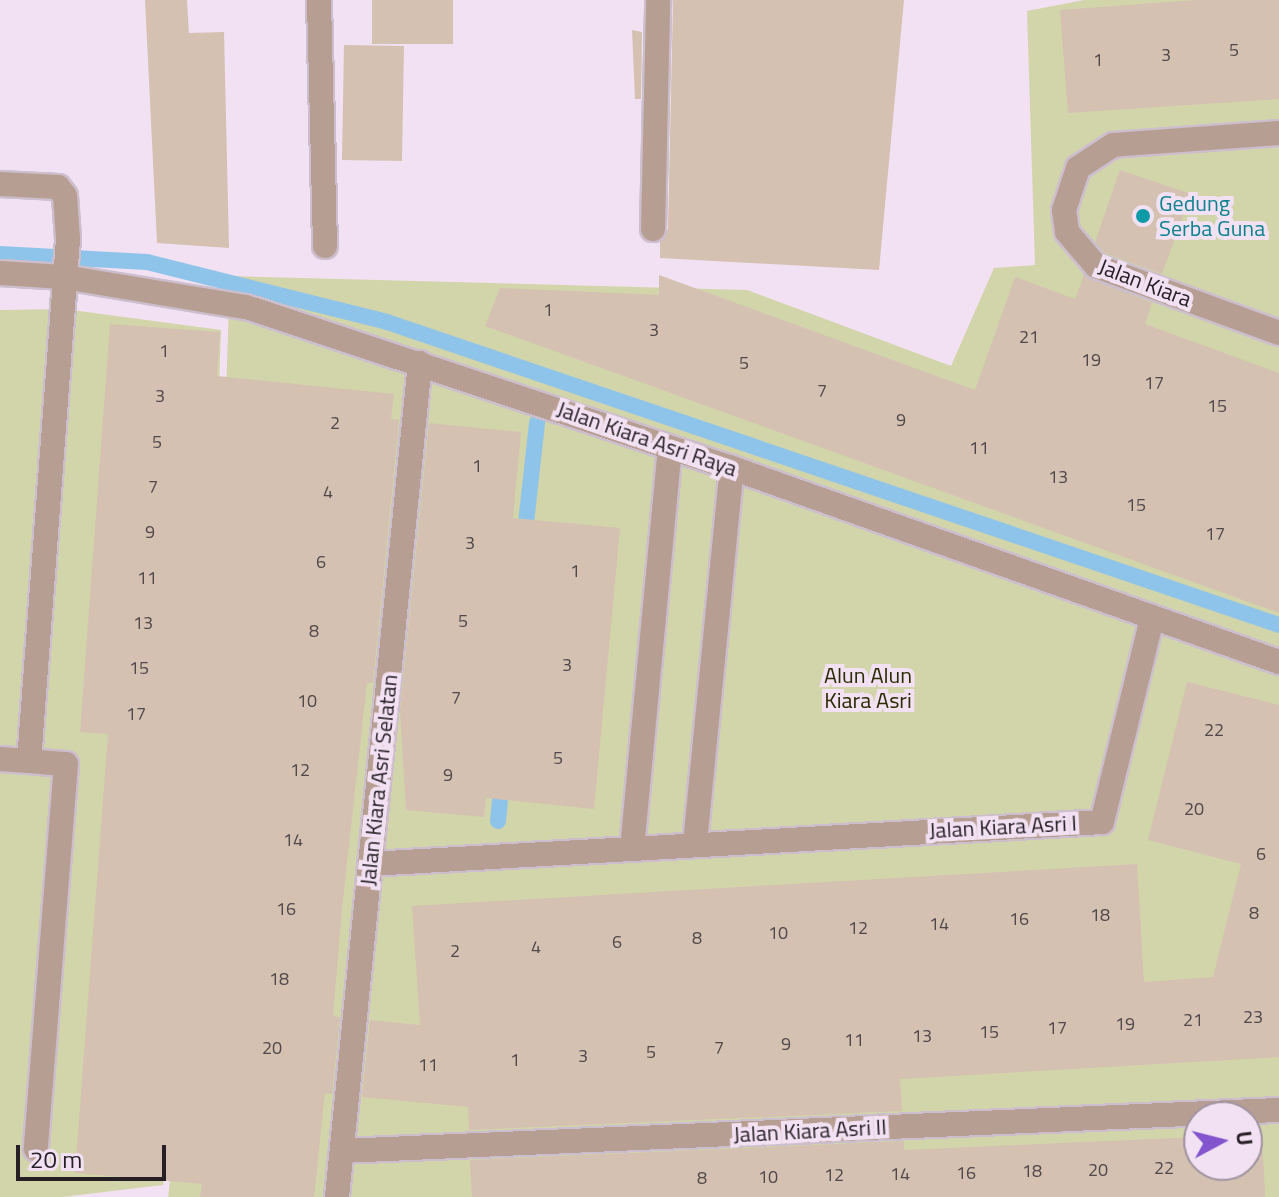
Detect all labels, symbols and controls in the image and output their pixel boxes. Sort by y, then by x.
house number: 5 [1229,39,1239,61]
house number: 3 [1161,44,1171,66]
house number: 1 [1093,49,1103,71]
place label: Gedung Serba Guna [1159,190,1265,242]
marker: Gedung Serba Guna [1134,207,1152,225]
street label: Jalan Kiara [1095,253,1195,313]
house number: 1 [543,299,553,321]
house number: 3 [649,319,659,341]
house number: 21 [1019,326,1039,348]
house number: 1 [159,340,169,362]
house number: 19 [1081,349,1101,371]
house number: 5 [739,352,749,374]
house number: 17 [1144,372,1164,394]
house number: 7 [817,380,827,402]
house number: 3 [155,385,165,407]
house number: 15 [1207,395,1227,417]
street label: Jalan Kiara Asri Raya [554,396,740,482]
house number: 9 [896,409,906,431]
house number: 2 [330,412,340,434]
house number: 5 [152,431,162,453]
house number: 11 [969,437,989,459]
house number: 1 [472,455,482,477]
house number: 13 [1048,466,1068,488]
house number: 7 [148,476,158,498]
house number: 4 [323,481,333,503]
house number: 15 [1126,494,1146,516]
house number: 9 [145,521,155,543]
house number: 17 [1205,523,1225,545]
house number: 3 [465,532,475,554]
house number: 6 [316,551,326,573]
house number: 1 [570,560,580,582]
house number: 11 [137,567,157,589]
house number: 5 [458,610,468,632]
house number: 13 [133,612,153,634]
house number: 8 [309,620,319,642]
house number: 3 [562,654,572,676]
house number: 15 [129,657,149,679]
park label: Alun Alun Kiara Asri [824,662,912,714]
street label: Jalan Kiara Asri Selatan [355,673,403,887]
house number: 7 [451,687,461,709]
house number: 10 [297,690,317,712]
house number: 17 [126,703,146,725]
house number: 22 [1204,719,1224,741]
house number: 5 [553,747,563,769]
house number: 12 [290,759,310,781]
house number: 9 [443,764,453,786]
house number: 20 [1184,798,1204,820]
street label: Jalan Kiara Asri I [928,810,1078,844]
house number: 14 [283,829,303,851]
house number: 6 [1256,843,1266,865]
house number: 16 [276,898,296,920]
house number: 8 [1249,902,1259,924]
house number: 18 [1090,904,1110,926]
house number: 16 [1009,908,1029,930]
house number: 14 [929,913,949,935]
house number: 12 [848,917,868,939]
house number: 10 [768,922,788,944]
house number: 8 [692,927,702,949]
house number: 6 [612,931,622,953]
house number: 4 [531,936,541,958]
house number: 2 [450,940,460,962]
house number: 18 [269,968,289,990]
house number: 23 [1243,1006,1263,1028]
house number: 21 [1183,1009,1203,1031]
house number: 19 [1115,1013,1135,1035]
house number: 17 [1047,1017,1067,1039]
house number: 15 [979,1021,999,1043]
house number: 13 [912,1025,932,1047]
house number: 11 [844,1029,864,1051]
house number: 9 [781,1033,791,1055]
house number: 20 [262,1037,282,1059]
house number: 7 [714,1037,724,1059]
house number: 5 [646,1041,656,1063]
house number: 3 [578,1045,588,1067]
house number: 1 [510,1049,520,1071]
house number: 11 [418,1054,438,1076]
north arrow [1183,1101,1263,1181]
street label: Jalan Kiara Asri II [733,1114,887,1148]
scale bar [20,1129,170,1179]
text: U [1227,1129,1263,1148]
text: 20 m [30,1141,82,1177]
house number: 22 [1154,1157,1174,1179]
house number: 20 [1088,1159,1108,1181]
house number: 18 [1022,1160,1042,1182]
house number: 16 [956,1162,976,1184]
house number: 14 [890,1163,910,1185]
house number: 12 [824,1164,844,1186]
house number: 10 [758,1166,778,1188]
house number: 8 [697,1167,707,1189]

